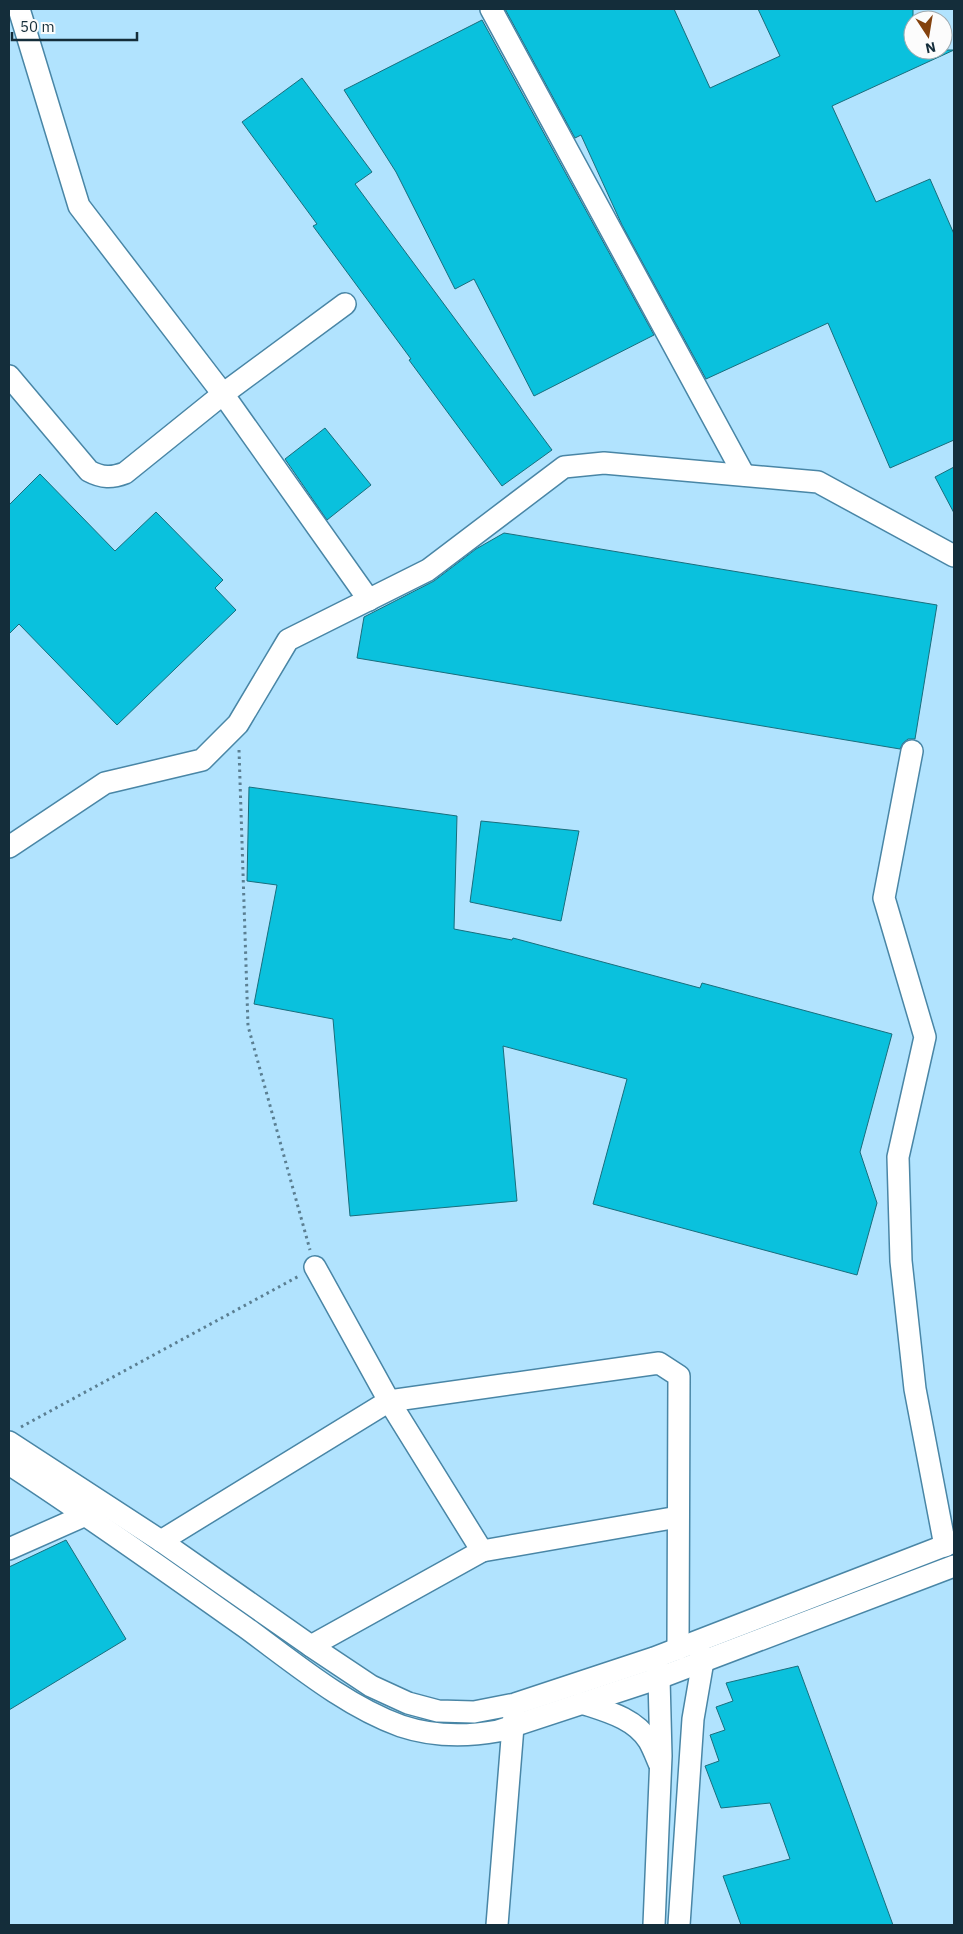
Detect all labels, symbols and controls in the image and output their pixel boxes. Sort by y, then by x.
scale bar [12,10,138,42]
north arrow [903,10,953,60]
text: 50 m [20,17,55,36]
text: N [924,38,938,58]

